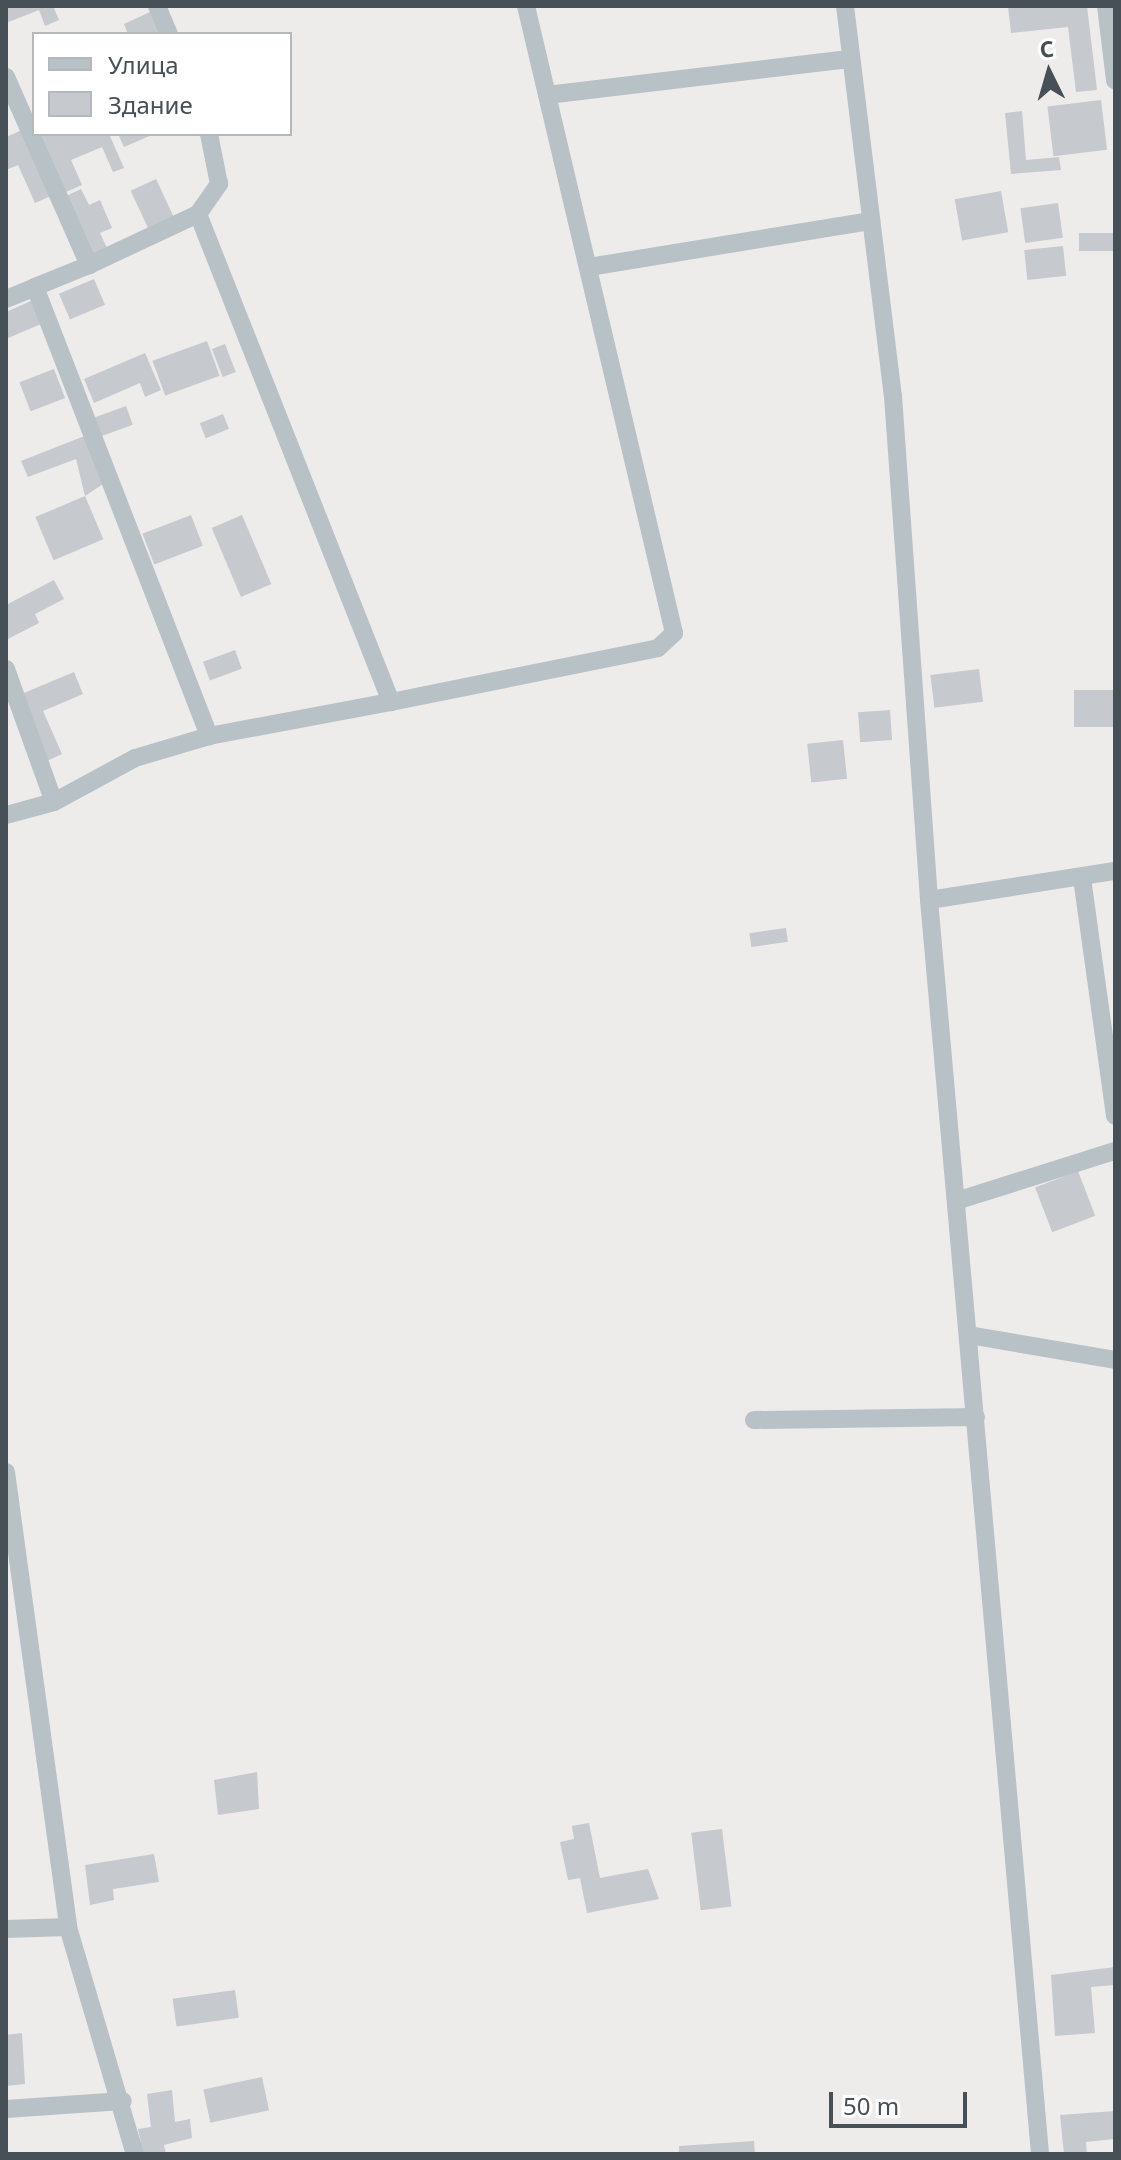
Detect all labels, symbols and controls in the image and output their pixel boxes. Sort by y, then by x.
legend [32,32,292,136]
north arrow [1009,32,1089,112]
text: С [1039,33,1055,64]
text: Улица [108,48,179,81]
text: Здание [108,88,193,121]
scale bar [833,2076,971,2126]
text: 50 m [843,2089,899,2122]

